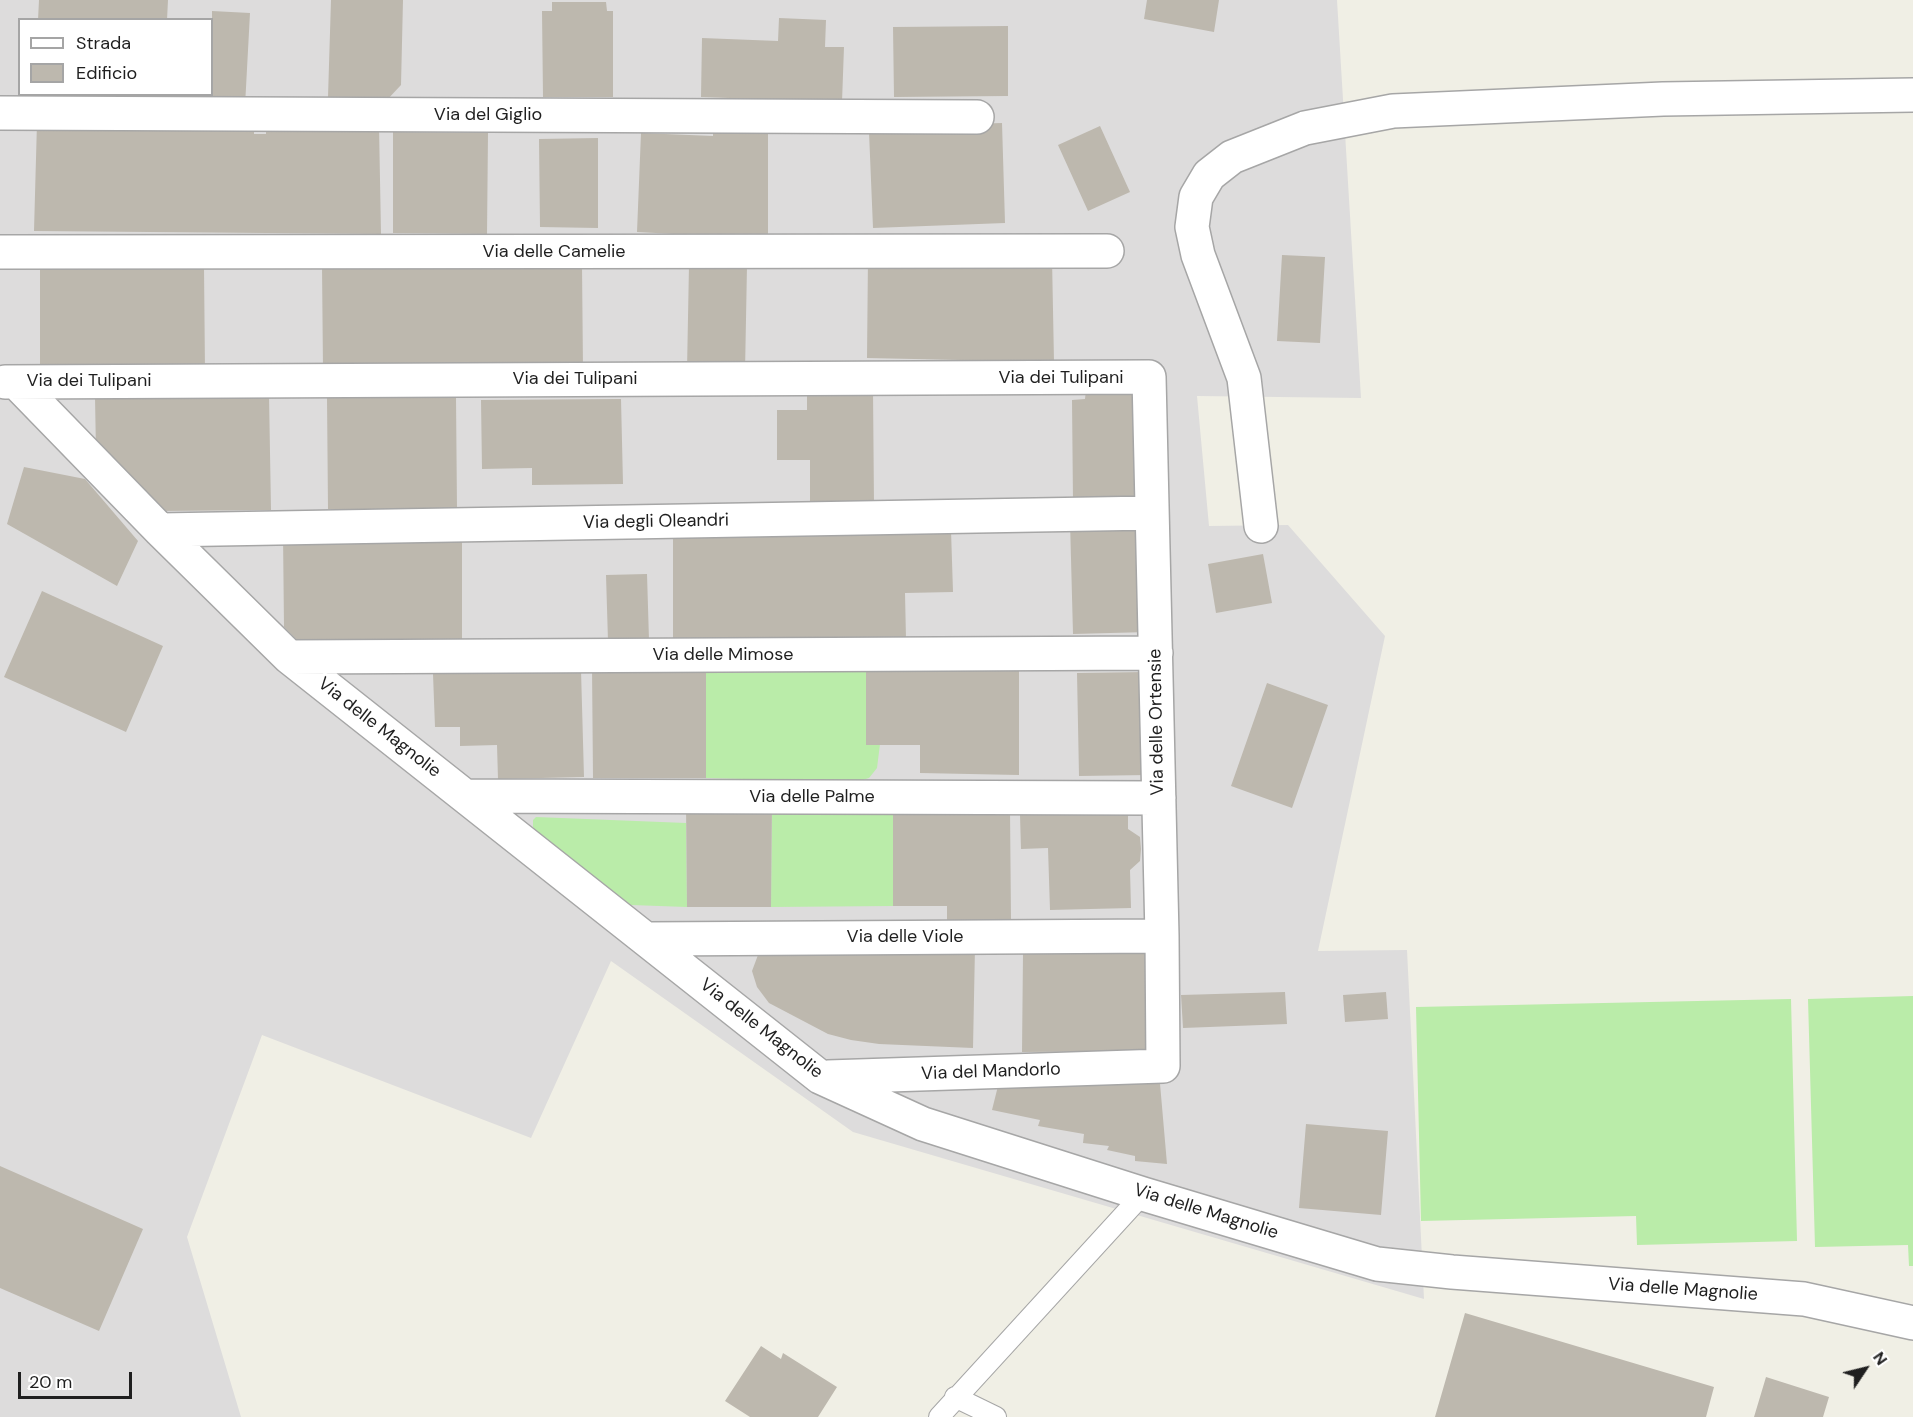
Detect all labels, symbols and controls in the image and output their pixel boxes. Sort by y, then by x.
legend [18,18,213,96]
text: Strada [76,31,131,55]
text: Edificio [76,61,137,85]
street label: Via del Giglio [434,104,542,126]
street label: Via delle Camelie [482,241,626,263]
street label: Via dei Tulipani [998,367,1124,389]
street label: Via dei Tulipani [512,368,638,390]
street label: Via dei Tulipani [26,370,152,392]
street label: Via degli Oleandri [583,510,729,534]
street label: Via delle Mimose [653,644,793,666]
street label: Via delle Ortensie [1145,648,1169,796]
street label: Via delle Magnolie [313,673,445,783]
street label: Via delle Palme [749,786,875,808]
street label: Via delle Viole [847,926,963,948]
street label: Via delle Magnolie [695,974,827,1084]
street label: Via del Mandorlo [921,1059,1061,1085]
street label: Via delle Magnolie [1131,1180,1281,1244]
street label: Via delle Magnolie [1607,1274,1759,1306]
north arrow [1835,1339,1895,1399]
text: N [1868,1348,1892,1369]
scale bar [21,1360,135,1398]
text: 20 m [29,1370,72,1394]

